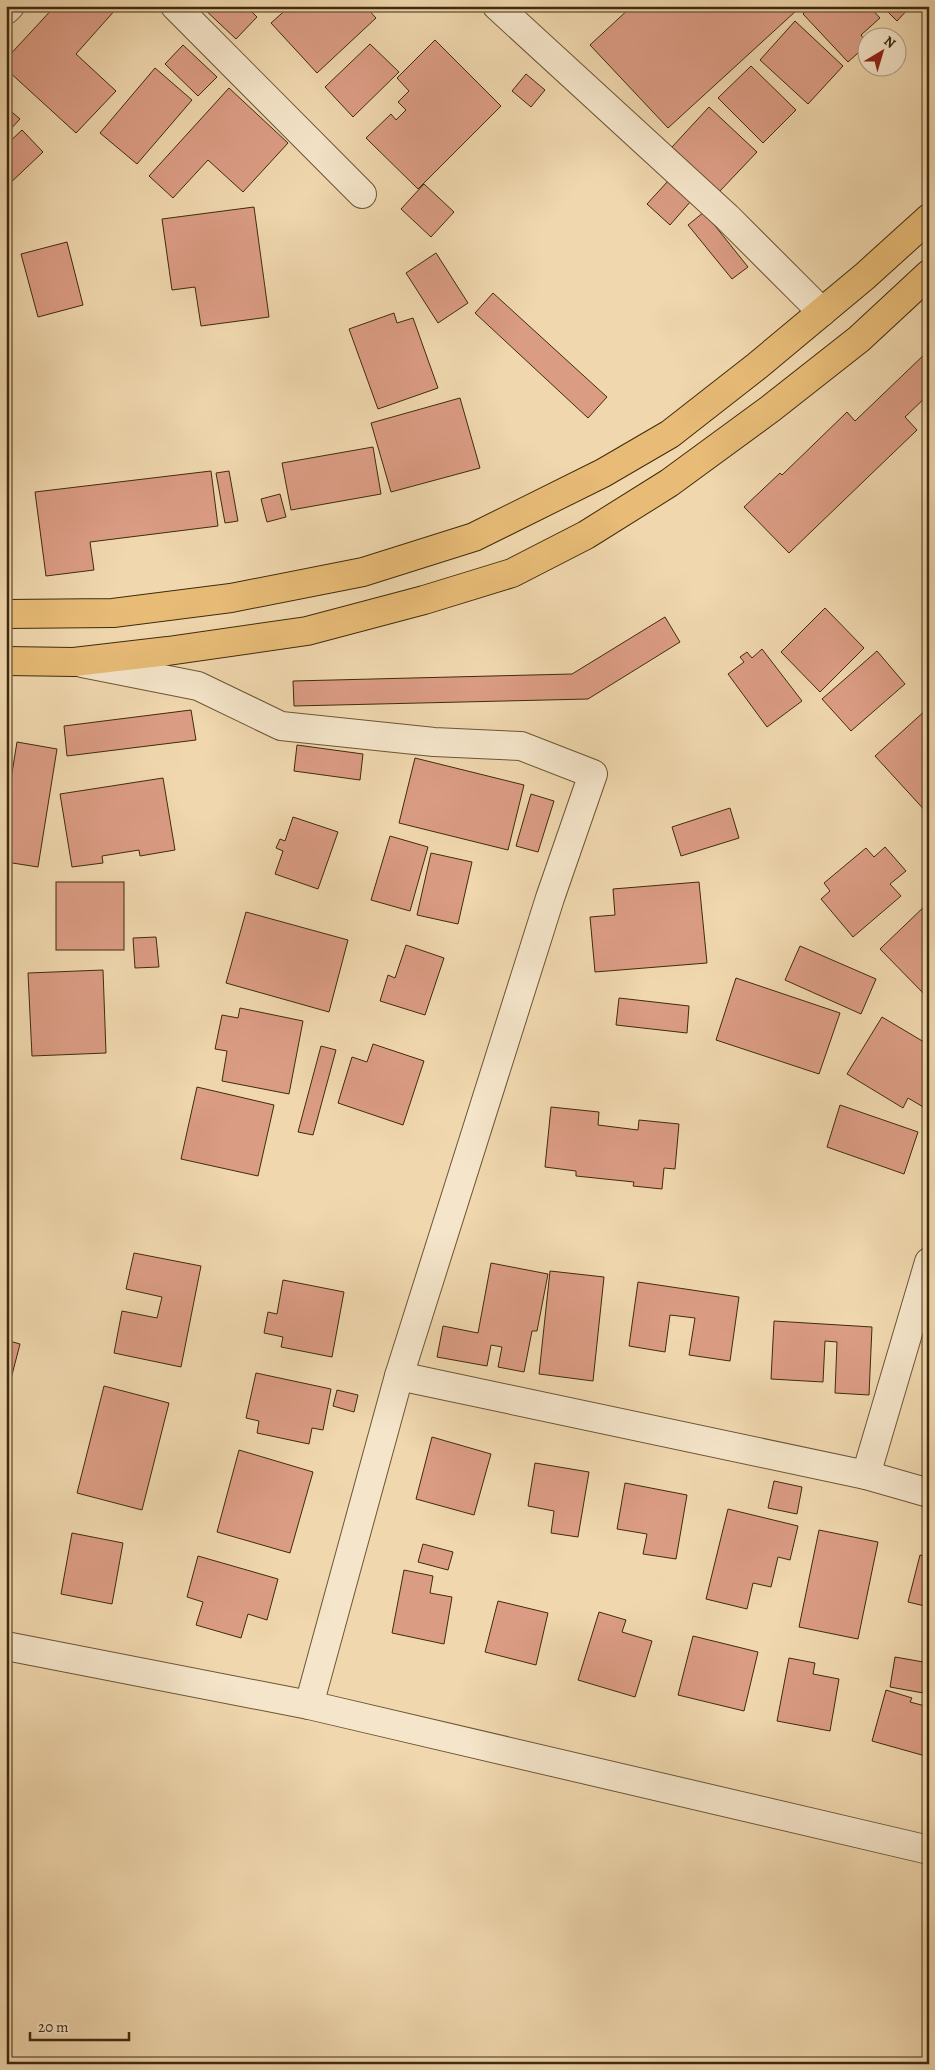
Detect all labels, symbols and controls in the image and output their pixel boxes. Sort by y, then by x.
north arrow [858,28,908,78]
text: N [880,32,900,53]
scale bar [30,2010,129,2042]
text: 20 m [38,2017,69,2037]

